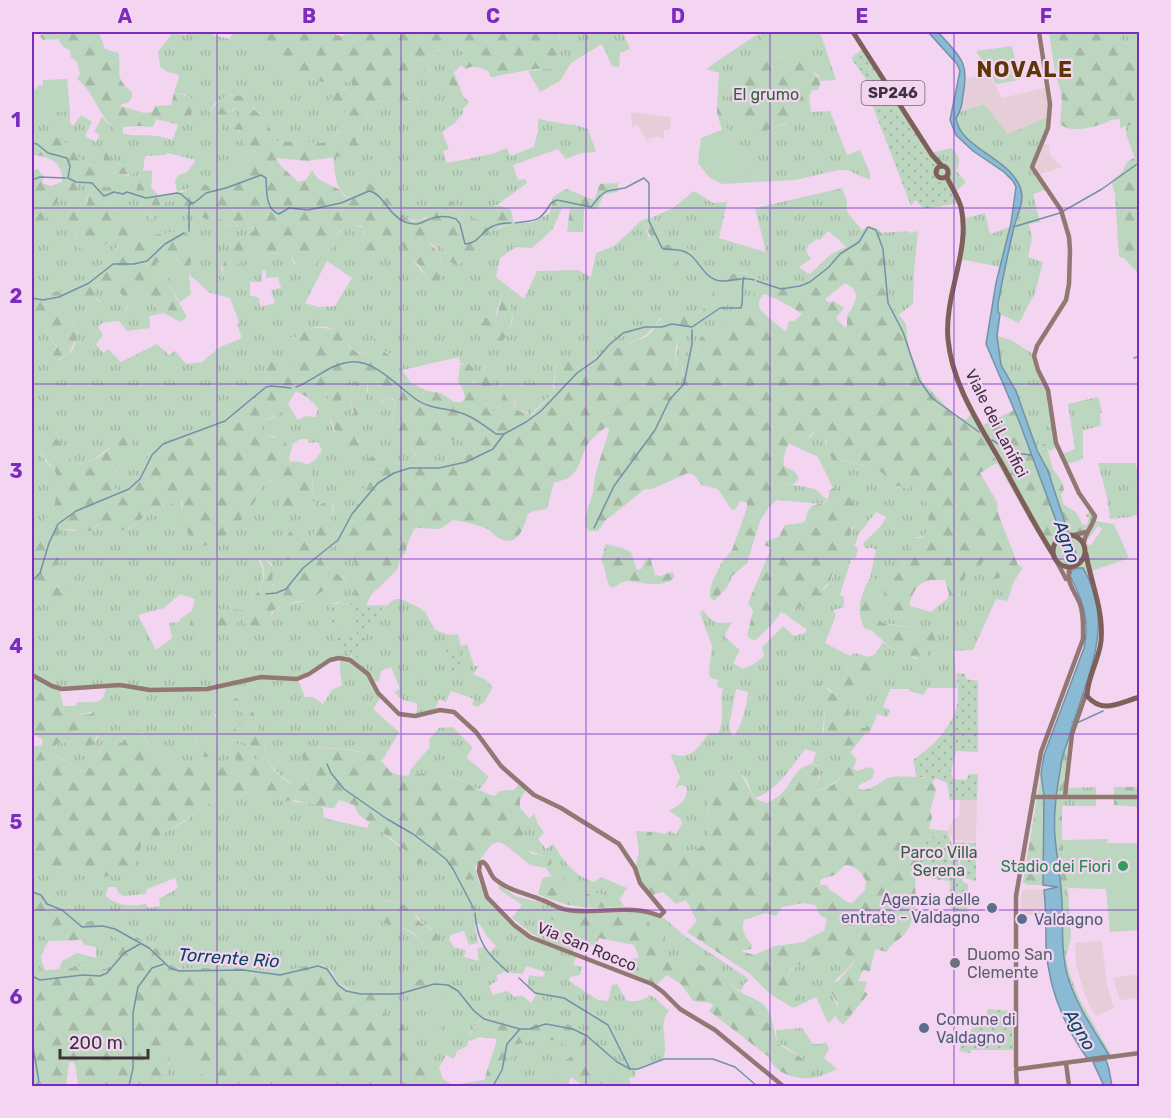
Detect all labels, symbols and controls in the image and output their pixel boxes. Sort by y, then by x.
text: A [118,4,133,28]
text: B [302,4,316,28]
text: C [486,4,500,28]
text: D [671,4,685,28]
text: E [856,4,868,28]
text: F [1040,4,1052,28]
district label: NOVALE [977,56,1073,83]
road number: SP246 [862,81,924,105]
park label: El grumo [733,85,799,104]
text: 1 [11,108,21,132]
text: 2 [10,284,23,308]
street label: Viale dei Lanifici [961,366,1032,481]
text: 3 [9,459,23,483]
water label: Agno [1049,517,1085,566]
text: 4 [9,634,23,658]
text: 5 [10,810,23,834]
park label: Parco Villa Serena [900,843,978,880]
place label: Stadio dei Fiori [1001,857,1111,876]
marker: Stadio dei Fiori [1116,859,1130,873]
place label: Agenzia delle entrate - Valdagno [841,890,980,927]
marker: Agenzia delle entrate - Valdagno [985,901,999,915]
place label: Valdagno [1034,910,1103,929]
marker: Valdagno [1015,912,1029,926]
street label: Via San Rocco [534,918,639,975]
water label: Torrente Rio [178,943,280,973]
place label: Duomo San Clemente [967,945,1053,982]
marker: Duomo San Clemente [948,956,962,970]
text: 6 [9,985,23,1009]
water label: Agno [1059,1005,1100,1054]
place label: Comune di Valdagno [936,1010,1016,1047]
marker: Comune di Valdagno [917,1021,931,1035]
scale bar [60,1022,148,1060]
text: 200 m [69,1032,123,1054]

